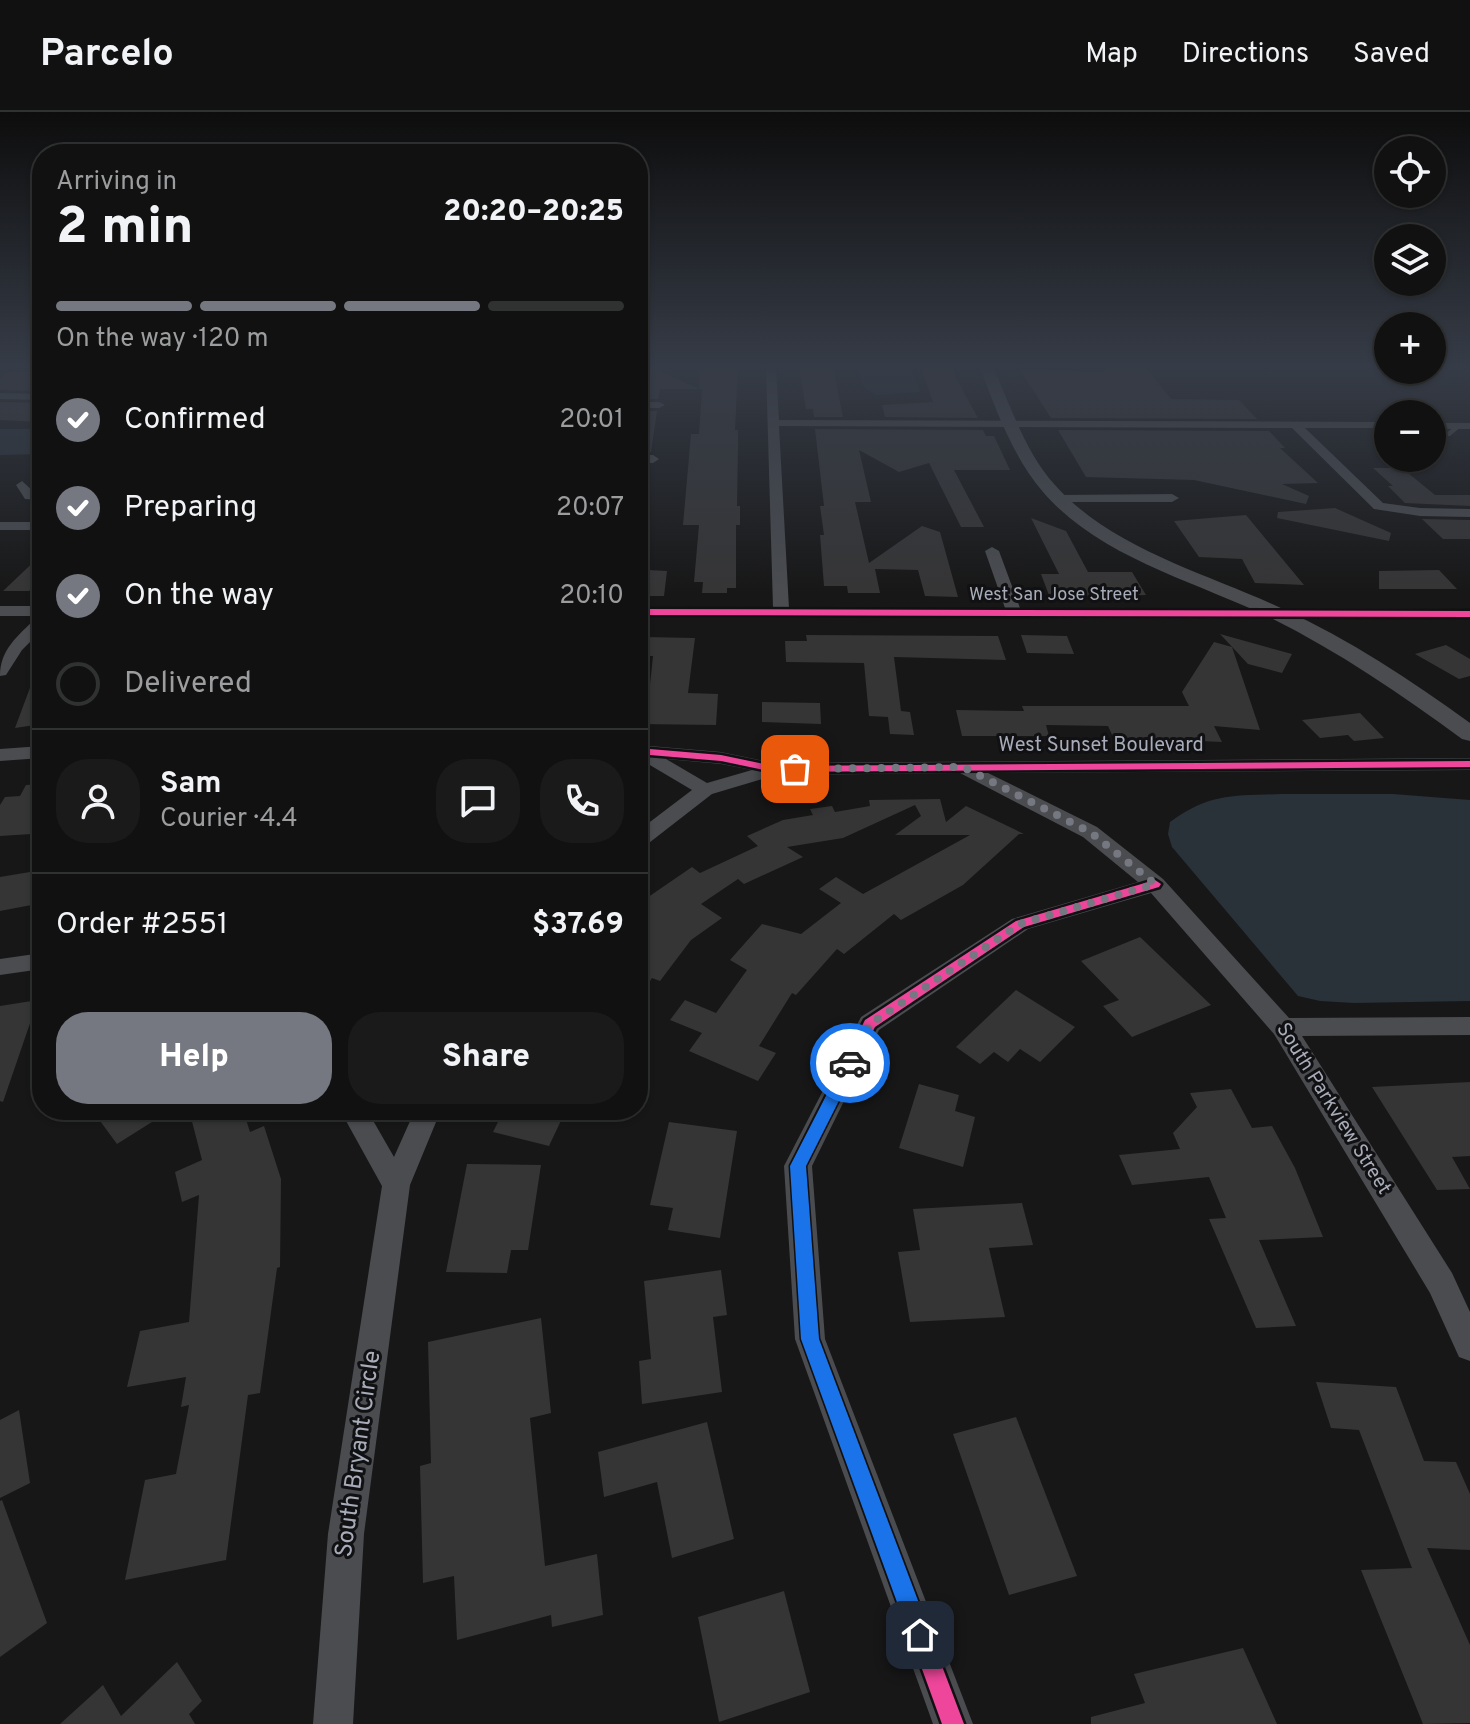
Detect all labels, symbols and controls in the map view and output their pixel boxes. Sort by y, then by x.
text: Parcelo [40,31,174,80]
text: Map [1085,37,1138,73]
text: Directions [1182,37,1309,73]
text: Saved [1353,37,1430,73]
map controls [1374,136,1446,472]
button: locate [1374,136,1446,208]
text: Arriving in [56,166,177,199]
text: 20:20–20:25 [443,194,624,231]
text: 2 min [56,196,194,262]
button: layers [1374,224,1446,296]
button: + [1374,312,1446,384]
text: On the way · 120 m [56,323,269,356]
icon: check [56,398,100,442]
button: − [1374,400,1446,472]
text: Confirmed [124,402,266,439]
text: 20:01 [559,404,624,437]
icon: check [56,486,100,530]
text: Preparing [124,490,257,527]
text: 20:07 [556,492,624,525]
icon: check [56,574,100,618]
text: On the way [124,578,274,615]
text: 20:10 [559,580,624,613]
street label: West San Jose Street [969,584,1139,607]
text: Delivered [124,666,252,703]
street label: West Sunset Boulevard [998,733,1204,759]
pin [761,735,829,803]
icon: bag [773,747,817,791]
button: person [56,759,140,843]
button: chat [436,759,520,843]
button: phone [540,759,624,843]
text: Sam [160,766,222,803]
text: Courier · 4.4 [160,803,298,836]
text: Order #2551 [56,907,228,944]
text: $37.69 [532,907,624,944]
button: Help [56,1012,332,1104]
button: Share [348,1012,624,1104]
street label: South Parkview Street [1269,1018,1397,1200]
courier [810,1023,890,1103]
icon: car [828,1041,872,1085]
street label: South Bryant Circle [330,1349,388,1559]
pin [886,1601,954,1669]
icon: home [898,1613,942,1657]

